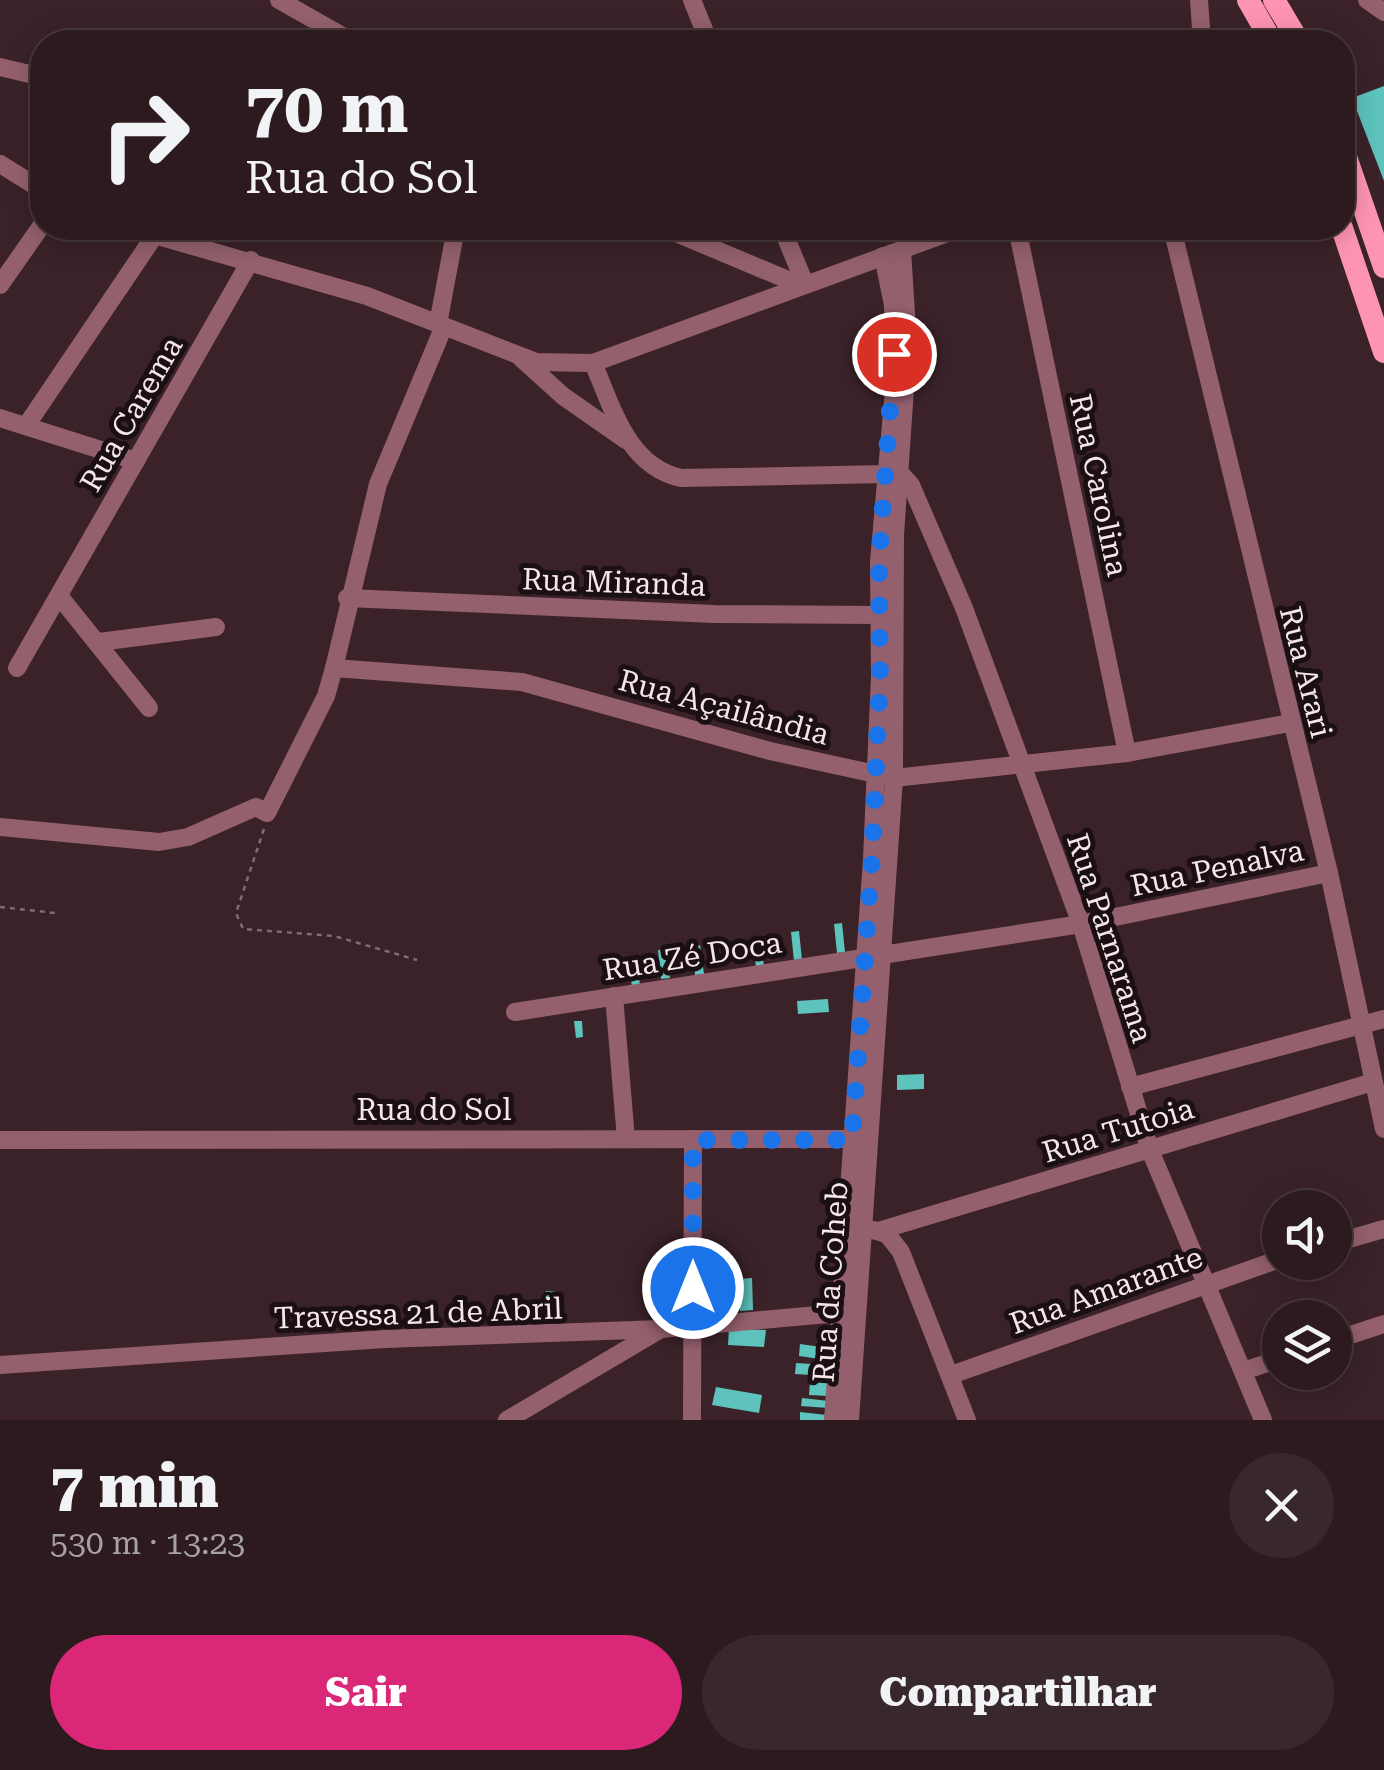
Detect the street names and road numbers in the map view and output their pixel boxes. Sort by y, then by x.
street label: Rua Carema [73,330,189,498]
street label: Rua Carolina [1063,391,1135,579]
street label: Rua Miranda [521,561,707,603]
street label: Rua Arari [1273,603,1339,741]
street label: Rua Açailândia [615,662,833,752]
street label: Rua Parnarama [1060,829,1160,1047]
street label: Rua Penalva [1127,833,1307,903]
street label: Rua Zé Doca [600,925,784,987]
street label: Rua Tutoia [1038,1090,1198,1170]
street label: Rua do Sol [357,1092,511,1127]
street label: Rua da Coheb [806,1181,854,1383]
street label: Rua Amarante [1005,1239,1207,1341]
street label: Travessa 21 de Abril [273,1290,563,1336]

